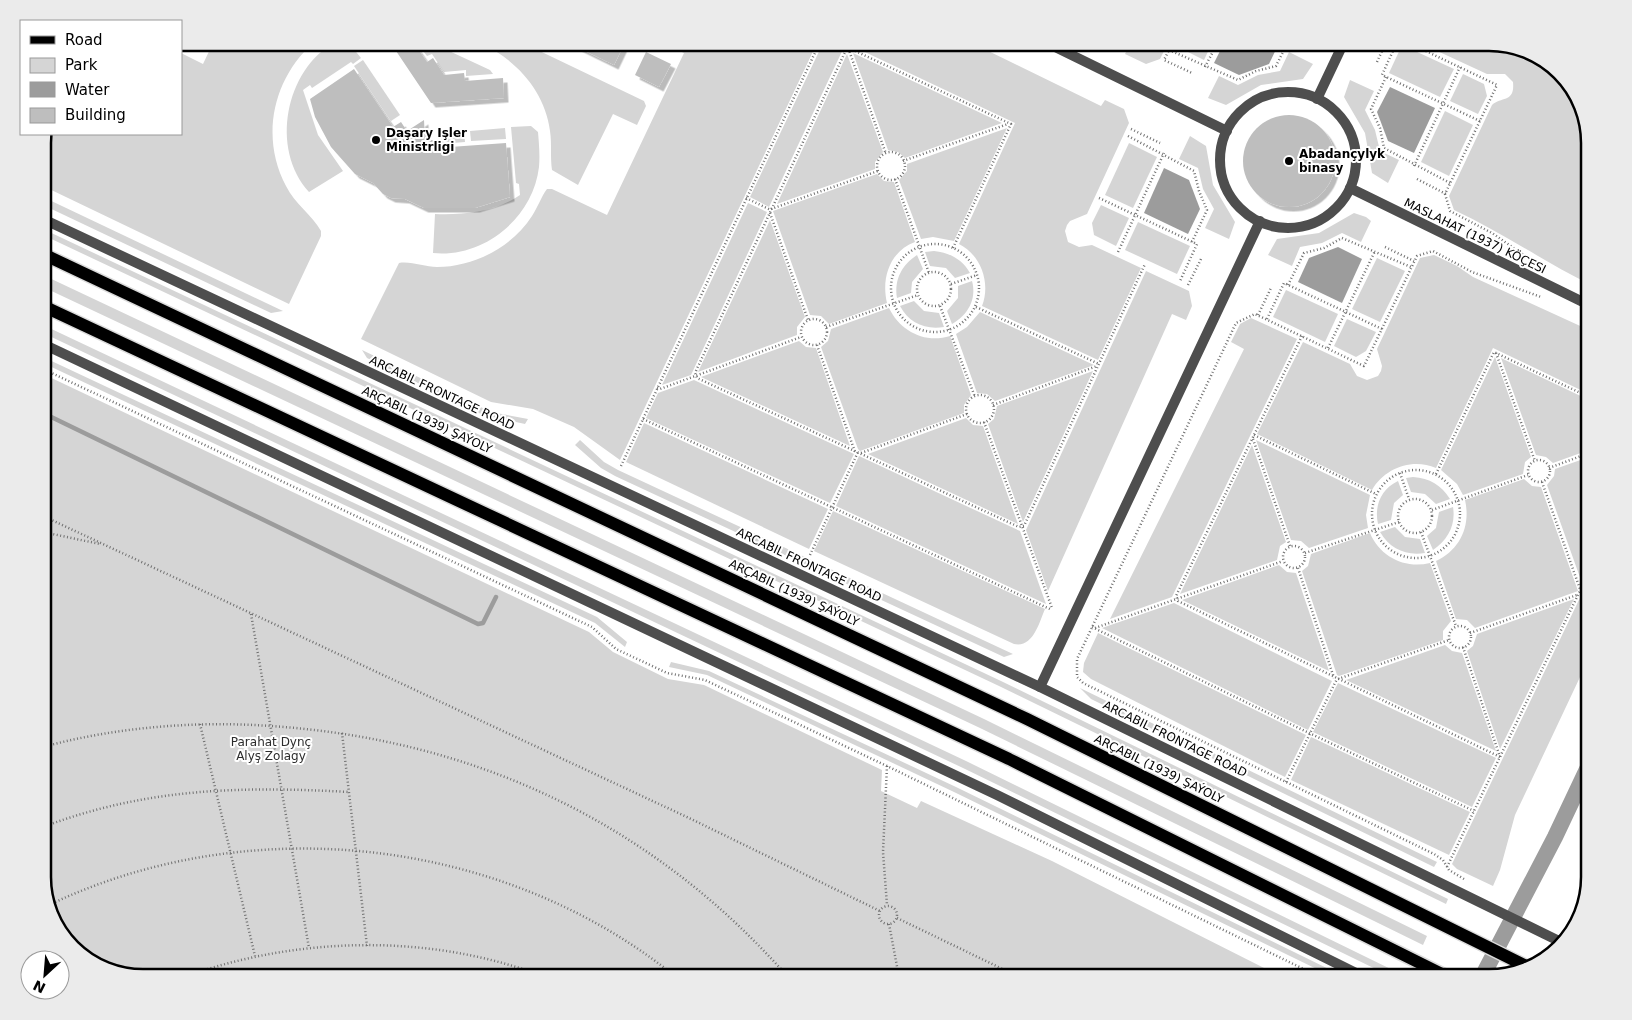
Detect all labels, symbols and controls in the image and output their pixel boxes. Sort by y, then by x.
legend [20,20,182,135]
text: Road [65,31,103,49]
text: Park [65,56,98,74]
text: Water [65,81,110,99]
text: Building [65,106,126,124]
place label: Daşary Işler Ministrligi [386,126,467,154]
marker: Daşary Işler Ministrligi [370,134,382,146]
place label: Abadançylyk binasy [1299,147,1386,175]
marker: Abadançylyk binasy [1283,155,1295,167]
street label: MASLAHAT (1937) KÖÇESI [1402,194,1549,277]
street label: ARCABIL FRONTAGE ROAD [367,353,517,433]
street label: ARÇABIL (1939) ŞAÝOLY [360,383,495,457]
street label: ARCABIL FRONTAGE ROAD [734,525,884,605]
street label: ARÇABIL (1939) ŞAÝOLY [727,556,862,630]
street label: ARCABIL FRONTAGE ROAD [1101,698,1249,780]
street label: ARÇABIL (1939) ŞAÝOLY [1092,731,1227,807]
park label: Parahat Dynç Alyş Zolagy [231,735,311,763]
north arrow [20,950,70,1000]
text: N [31,977,48,996]

